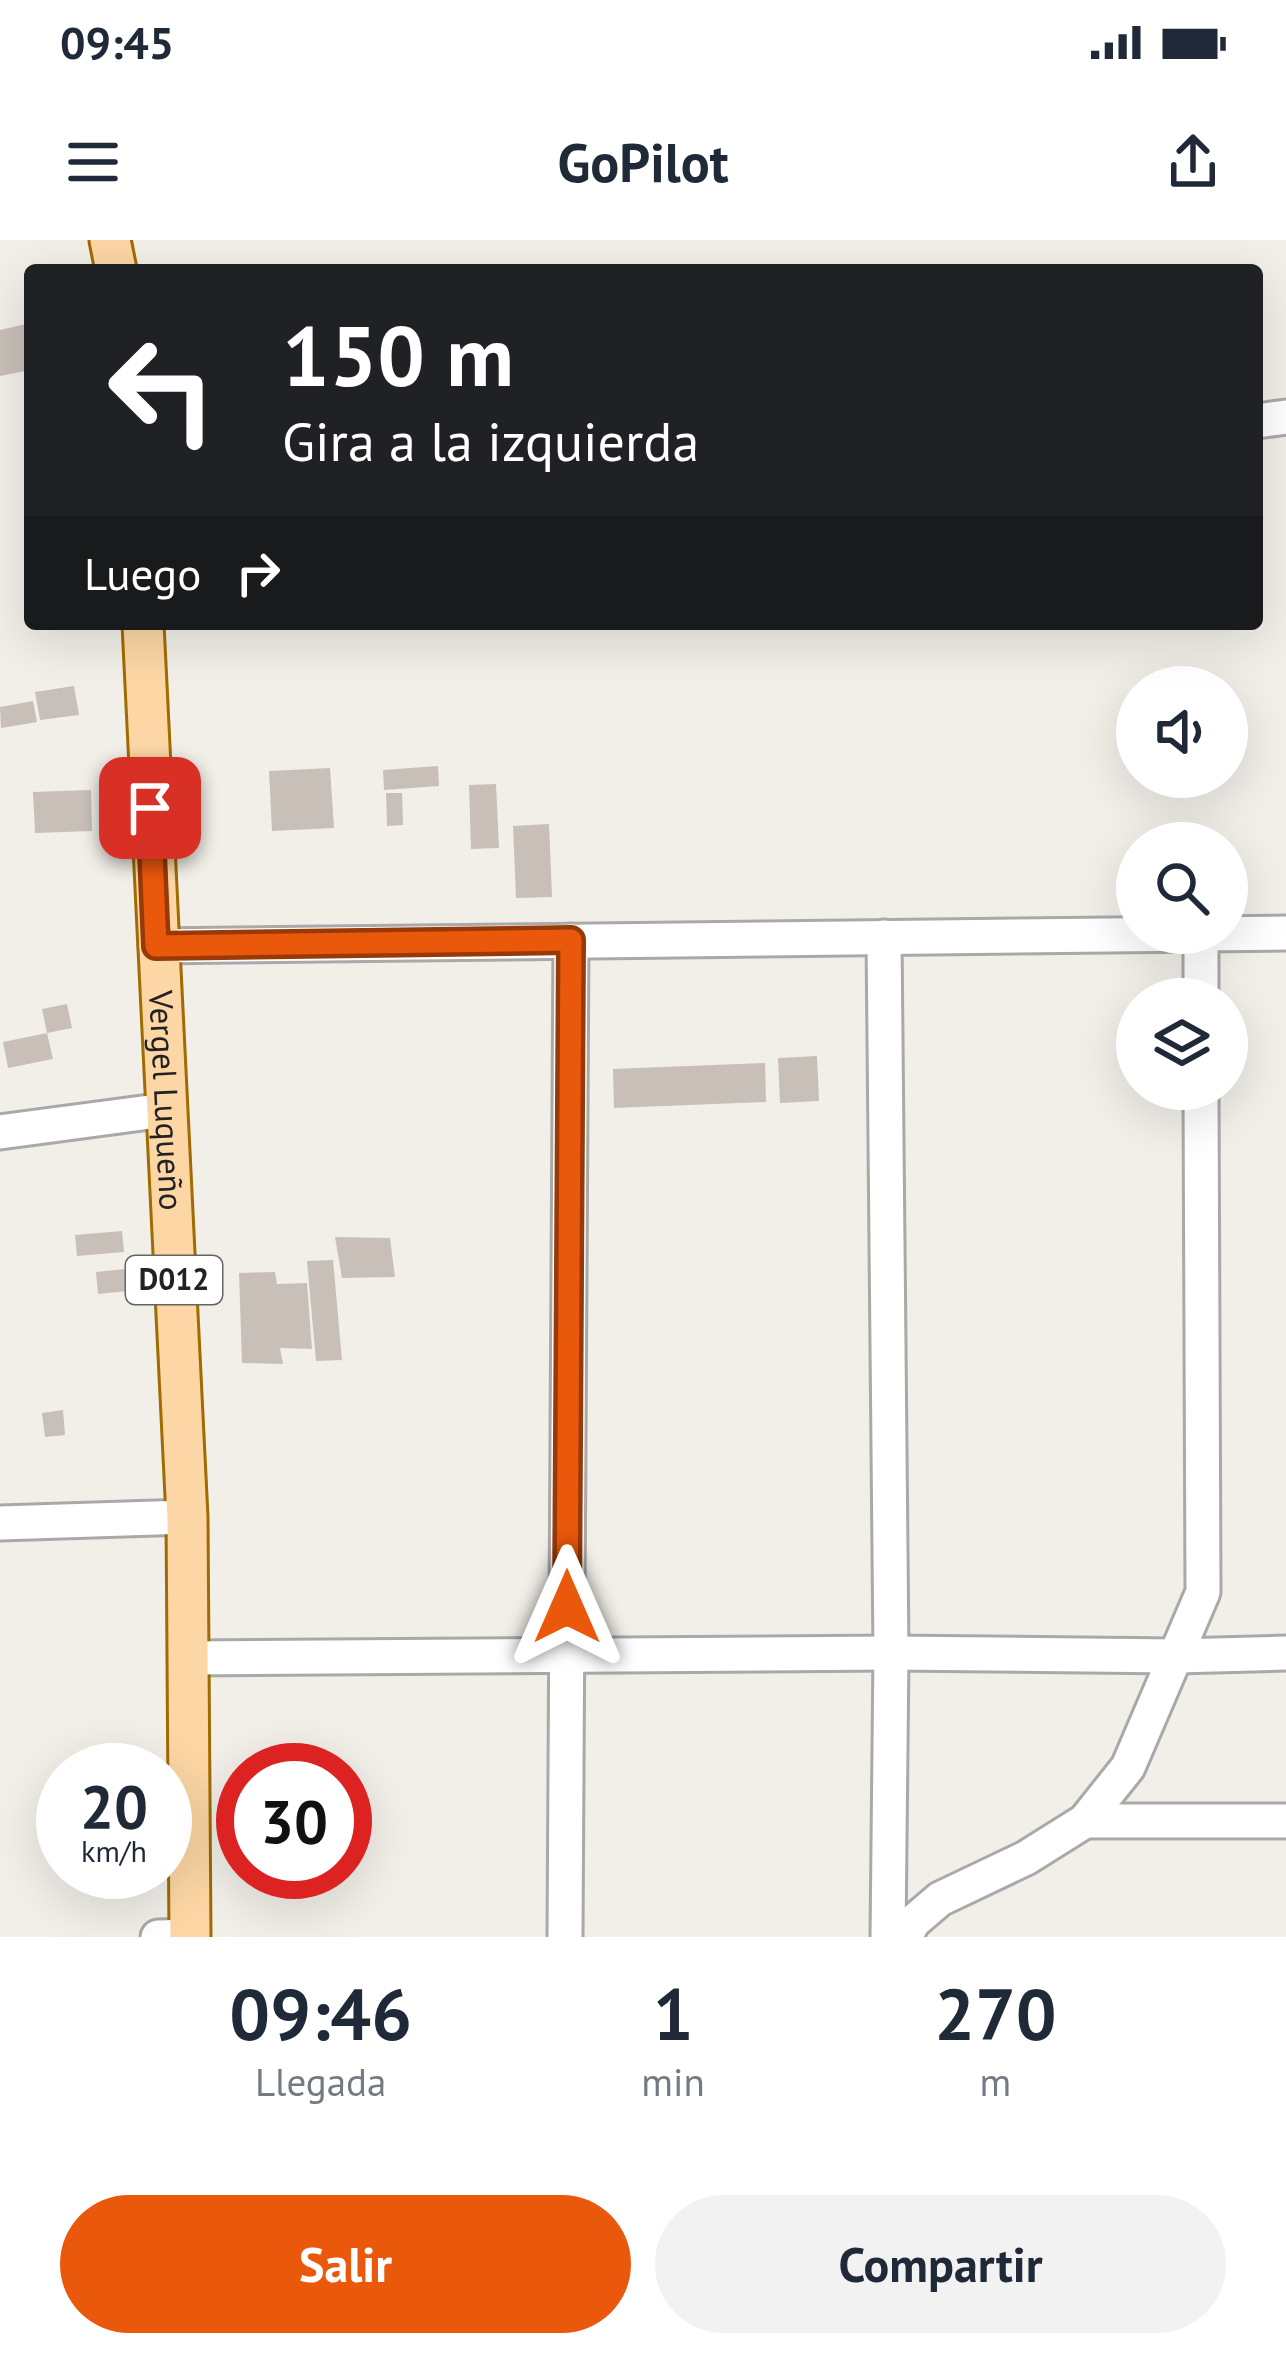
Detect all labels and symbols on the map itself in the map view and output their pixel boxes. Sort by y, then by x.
pin [99,757,201,859]
street label: Vergel Luqueño [140,988,194,1211]
road number: D012 [126,1256,222,1304]
position arrow [504,1544,630,1670]
speed limit sign: 30 [216,1743,372,1899]

